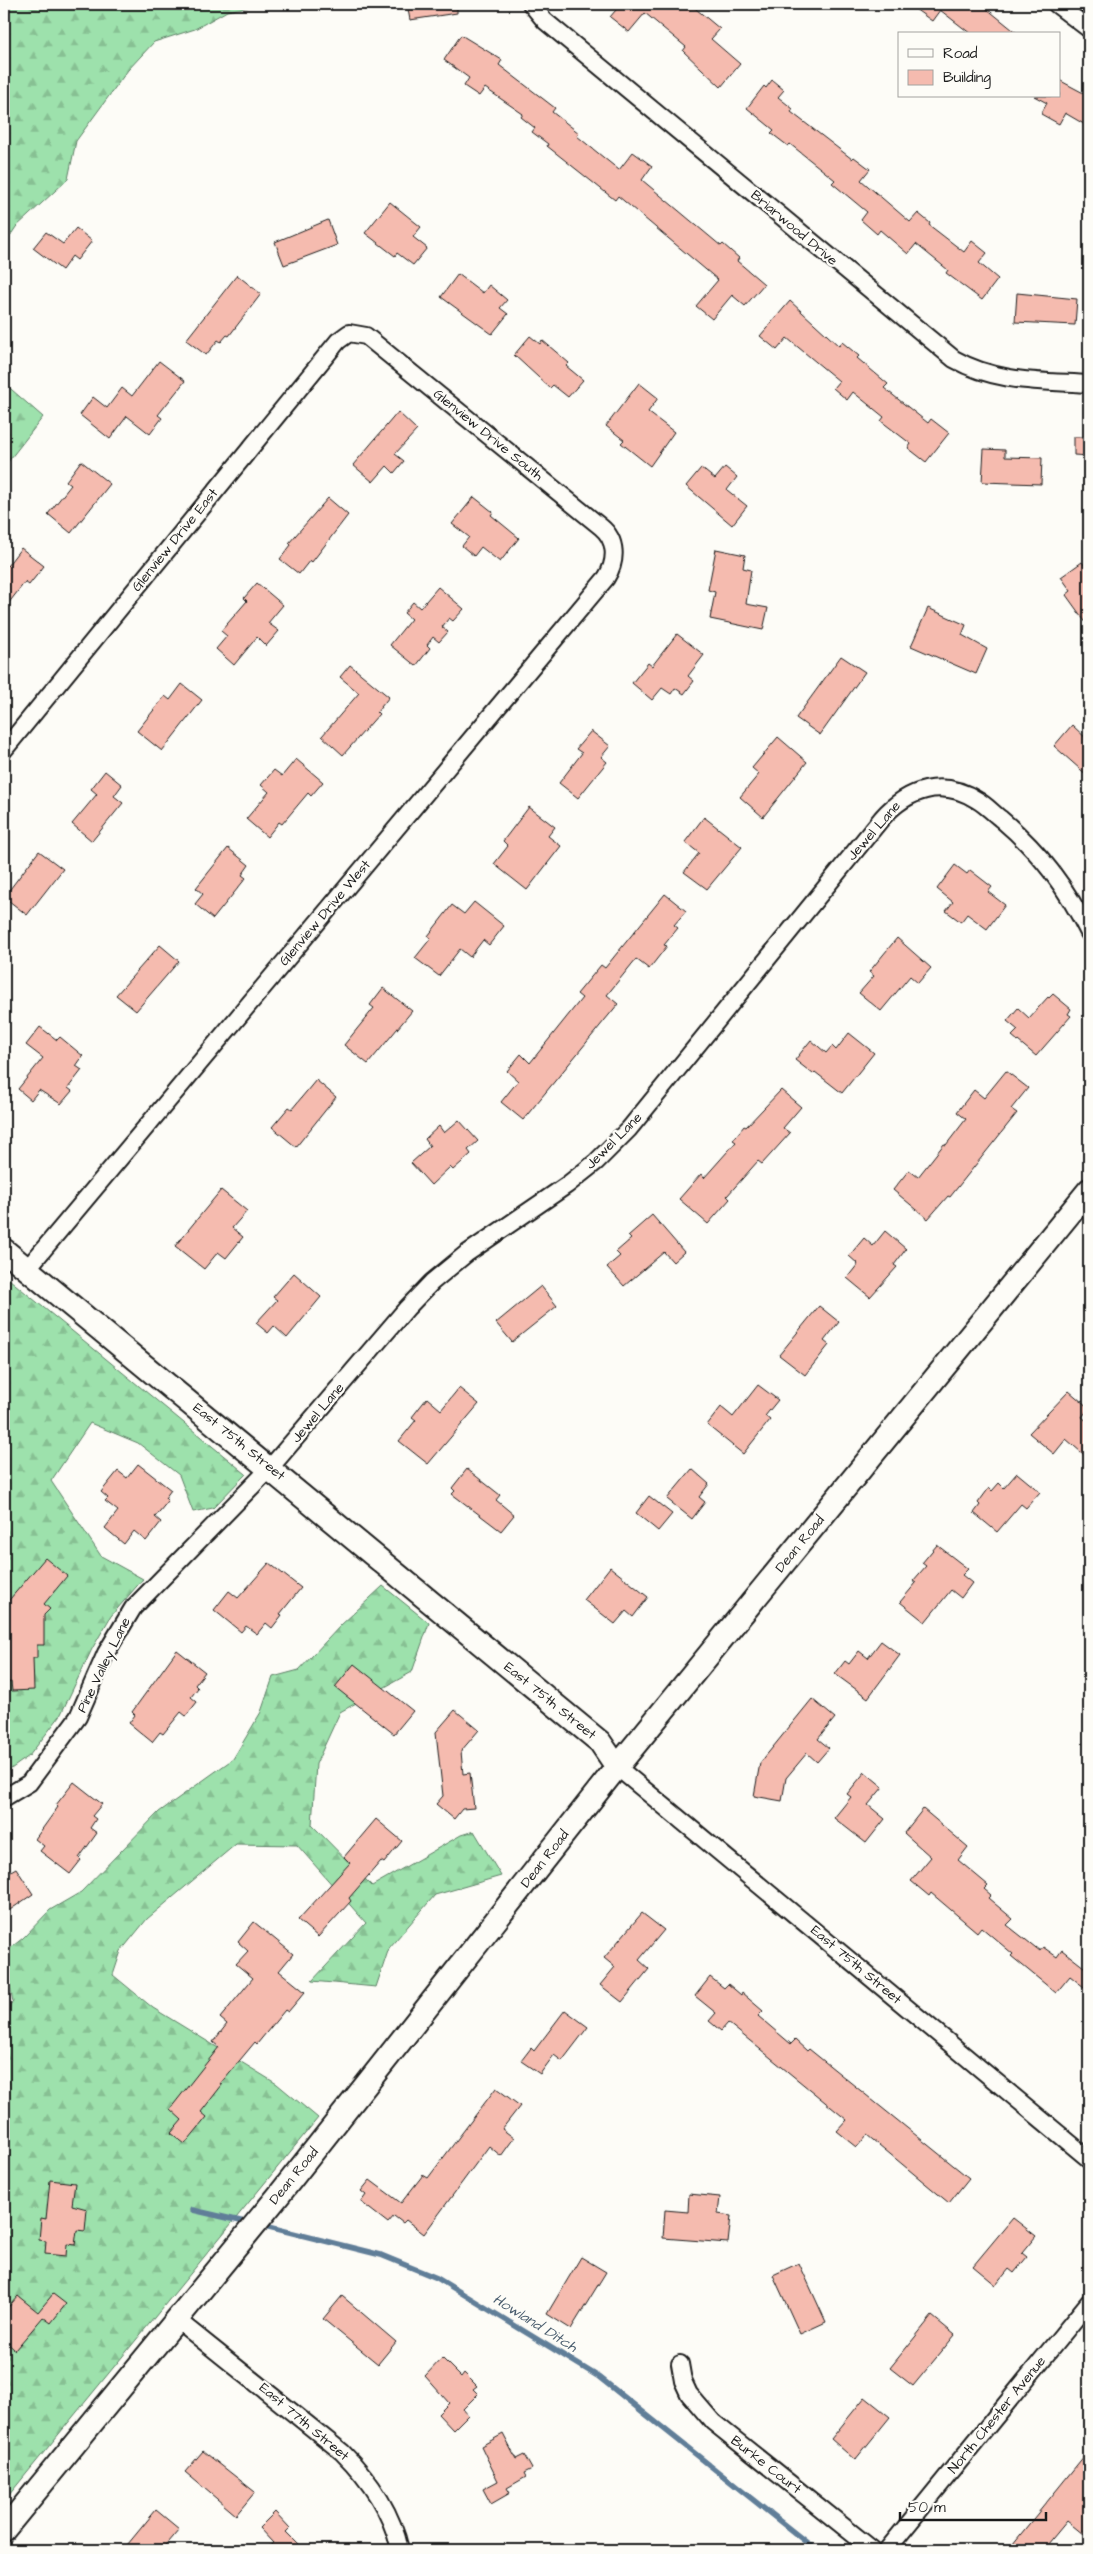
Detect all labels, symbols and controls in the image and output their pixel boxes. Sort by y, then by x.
legend [898,32,1060,98]
text: Road [943,43,978,64]
text: Building [943,67,991,89]
street label: Briarwood Drive [746,186,842,271]
street label: Glenview Drive South [429,384,547,486]
street label: Glenview Drive East [127,484,223,596]
street label: Jewel Lane [842,797,906,865]
street label: Glenview Drive West [275,855,376,970]
street label: Jewel Lane [581,1108,647,1174]
street label: Jewel Lane [287,1378,349,1447]
street label: East 75th Street [189,1398,290,1486]
street label: Dean Road [771,1511,829,1577]
street label: Pine Valley Lane [72,1614,136,1716]
street label: East 75th Street [500,1657,601,1745]
street label: Dean Road [516,1826,574,1892]
street label: East 75th Street [806,1921,906,2009]
street label: Dean Road [265,2143,323,2209]
water label: Howland Ditch [489,2289,582,2358]
street label: North Chester Avenue [943,2352,1051,2478]
street label: East 77th Street [255,2378,354,2466]
street label: Burke Court [726,2431,806,2499]
scale bar [900,2489,1047,2521]
text: 50 m [908,2497,946,2518]

